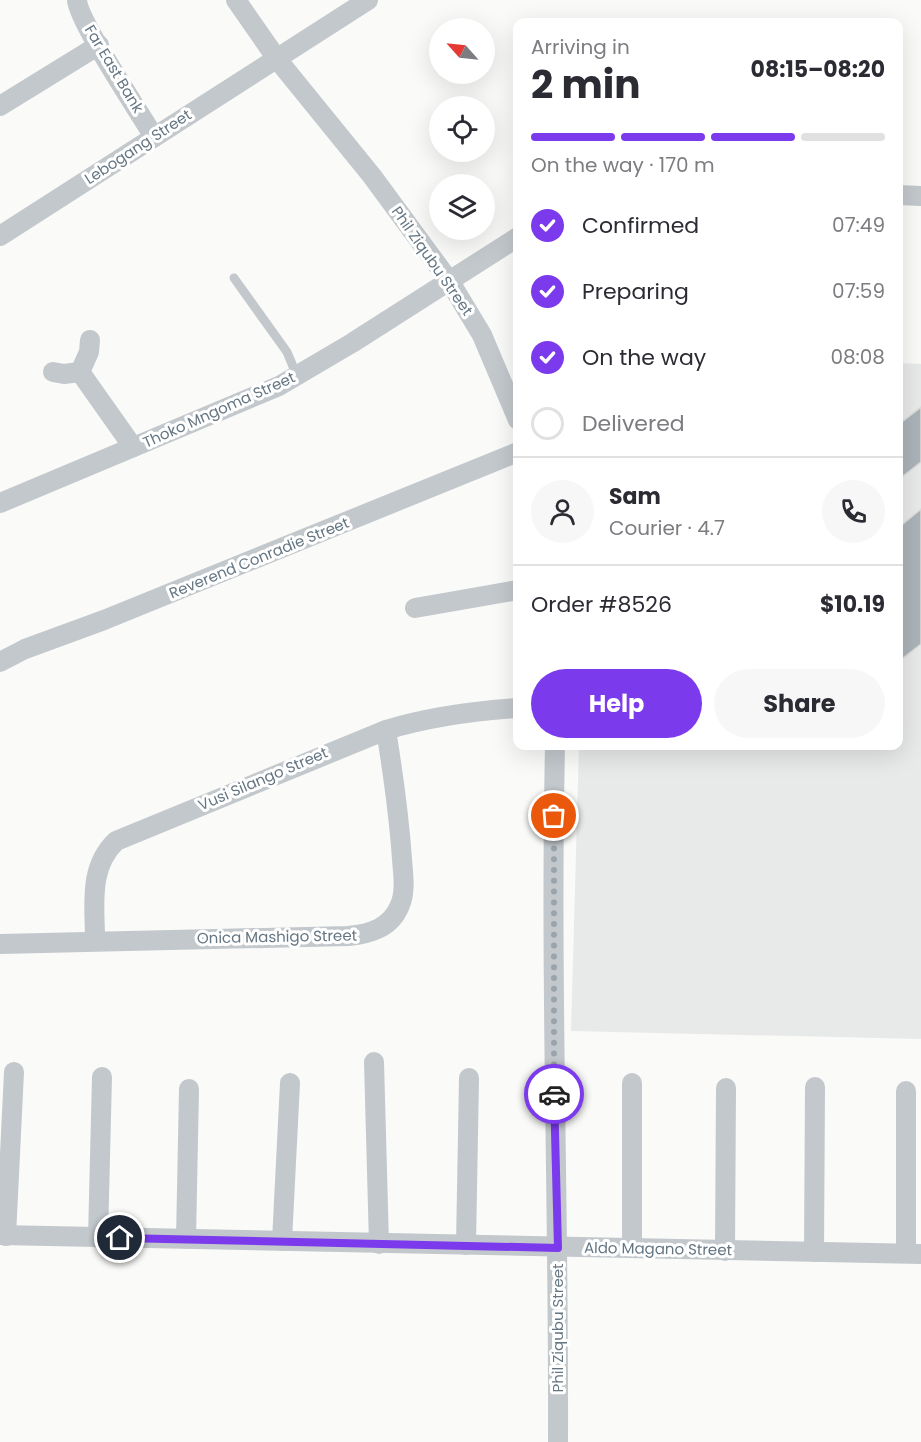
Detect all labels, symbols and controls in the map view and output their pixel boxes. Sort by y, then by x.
north arrow [429,18,495,84]
map controls [429,18,495,240]
street label: Far East Bank [80,21,149,117]
text: Arriving in [531,33,630,61]
text: 08:15–08:20 [751,54,885,85]
text: 2 min [531,57,641,112]
button: locate [429,96,495,162]
street label: Lebogang Street [80,104,195,189]
text: On the way · 170 m [531,151,715,179]
button: layers [429,174,495,240]
street label: Phil Ziqubu Street [387,202,478,320]
icon: check [531,209,564,242]
text: Confirmed [582,210,699,241]
text: 07:49 [832,211,885,239]
icon: check [531,275,564,308]
text: Preparing [582,276,689,307]
text: 07:59 [832,277,885,305]
icon: check [531,341,564,374]
text: On the way [582,342,706,373]
text: 08:08 [830,343,885,371]
street label: Thoko Mngoma Street [139,367,298,453]
text: Delivered [582,408,685,439]
button: person [531,480,594,543]
button: phone [822,480,885,543]
text: Sam [609,481,661,512]
street label: Reverend Conradie Street [166,512,352,603]
text: Courier · 4.7 [609,514,725,542]
text: Order #8526 [531,589,672,620]
text: $10.19 [820,589,885,620]
button: Help [531,669,702,738]
button: Share [714,669,885,738]
street label: Vusi Silango Street [195,742,331,815]
pin [528,790,579,841]
icon: bag [537,799,570,832]
street label: Onica Mashigo Street [197,925,357,948]
courier [524,1064,584,1124]
icon: car [538,1078,571,1111]
pin [94,1212,145,1263]
icon: home [103,1221,136,1254]
street label: Aldo Magano Street [584,1237,732,1260]
street label: Phil Ziqubu Street [547,1264,568,1392]

